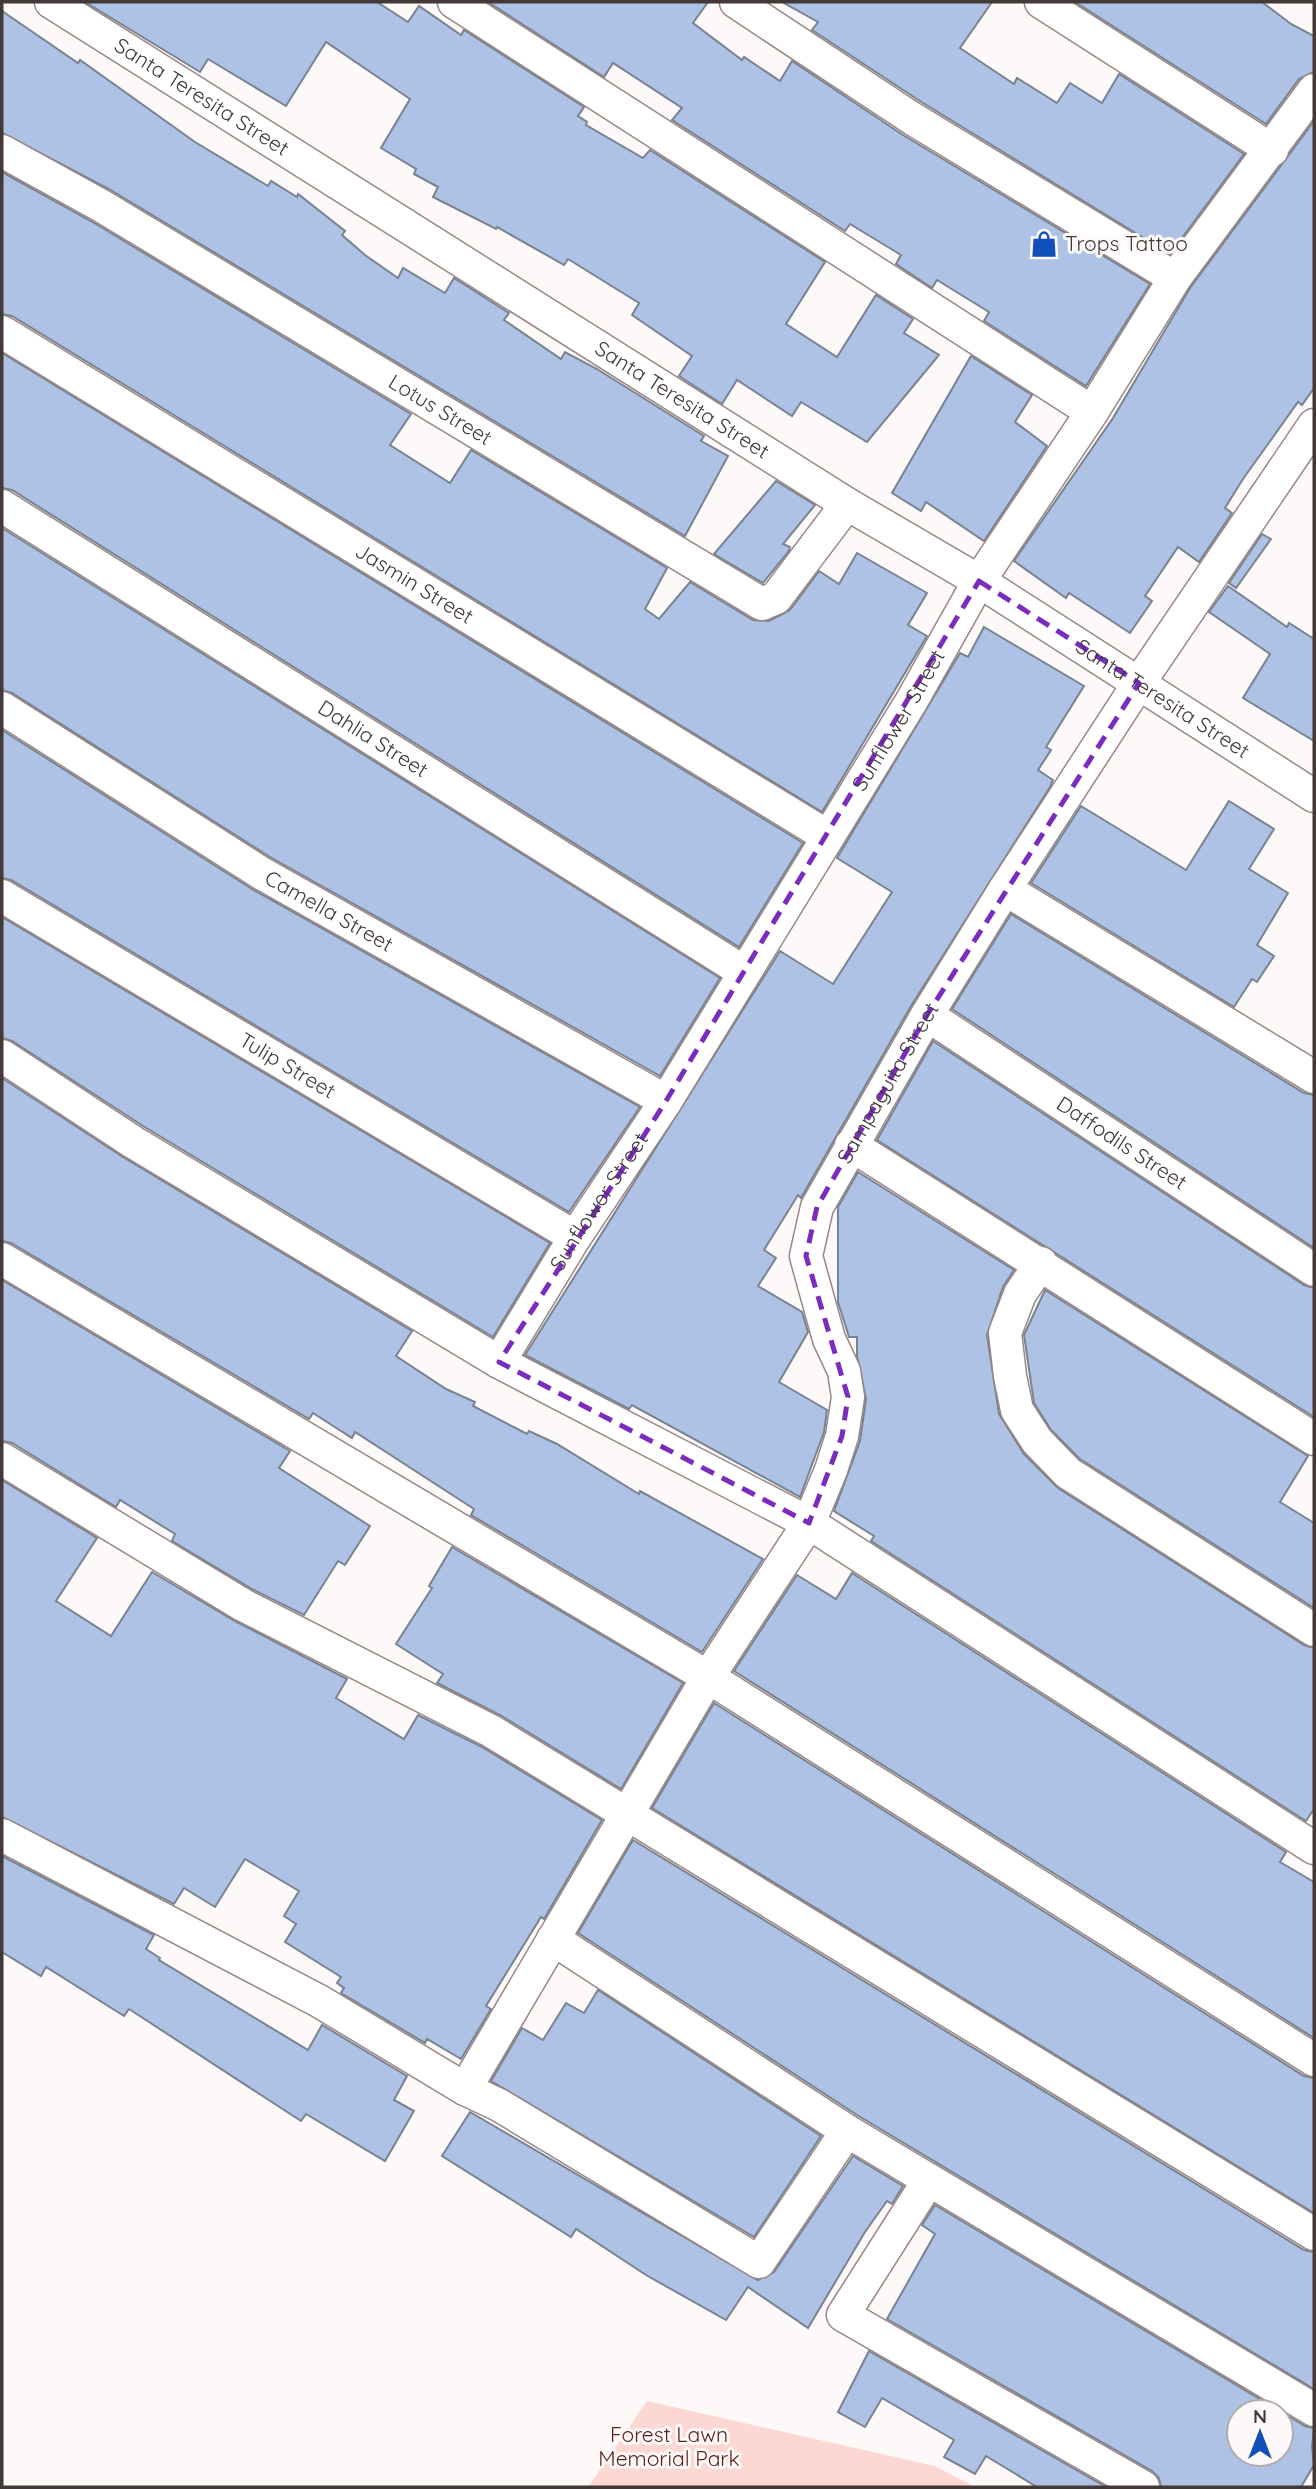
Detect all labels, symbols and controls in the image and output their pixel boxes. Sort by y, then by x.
street label: Santa Teresita Street [110,31,294,161]
shop icon: Trops Tattoo [1029,229,1059,259]
place label: Trops Tattoo [1065,230,1188,256]
street label: Santa Teresita Street [590,334,775,464]
street label: Lotus Street [384,368,497,450]
street label: Jasmin Street [351,537,478,629]
street label: Santa Teresita Street [1071,633,1255,763]
street label: Sunflower Street [846,645,950,795]
street label: Dahlia Street [314,694,433,782]
street label: Camella Street [261,864,398,957]
street label: Sampaguita Street [831,997,944,1168]
street label: Tulip Street [235,1026,341,1104]
street label: Daffodils Street [1052,1090,1192,1195]
street label: Sunflower Street [544,1127,653,1275]
north arrow [1225,2398,1295,2468]
text: N [1253,2404,1267,2428]
park label: Forest Lawn Memorial Park [598,2421,740,2471]

